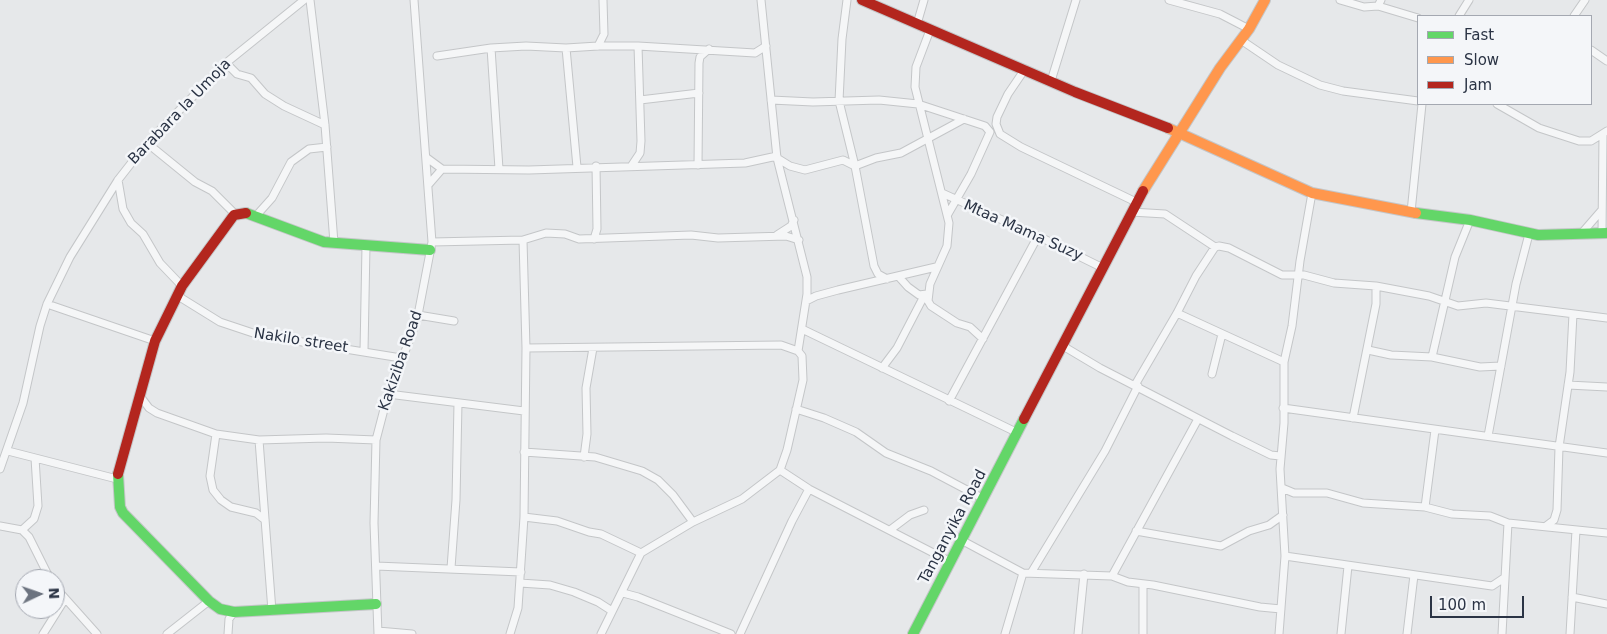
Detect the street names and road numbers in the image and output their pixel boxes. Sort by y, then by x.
street label: Barabara la Umoja [125,55,235,169]
street label: Mtaa Mama Suzy [961,197,1085,265]
street label: Kakiziba Road [375,309,427,413]
street label: Nakilo street [253,325,349,357]
street label: Tanganyika Road [915,467,991,587]

